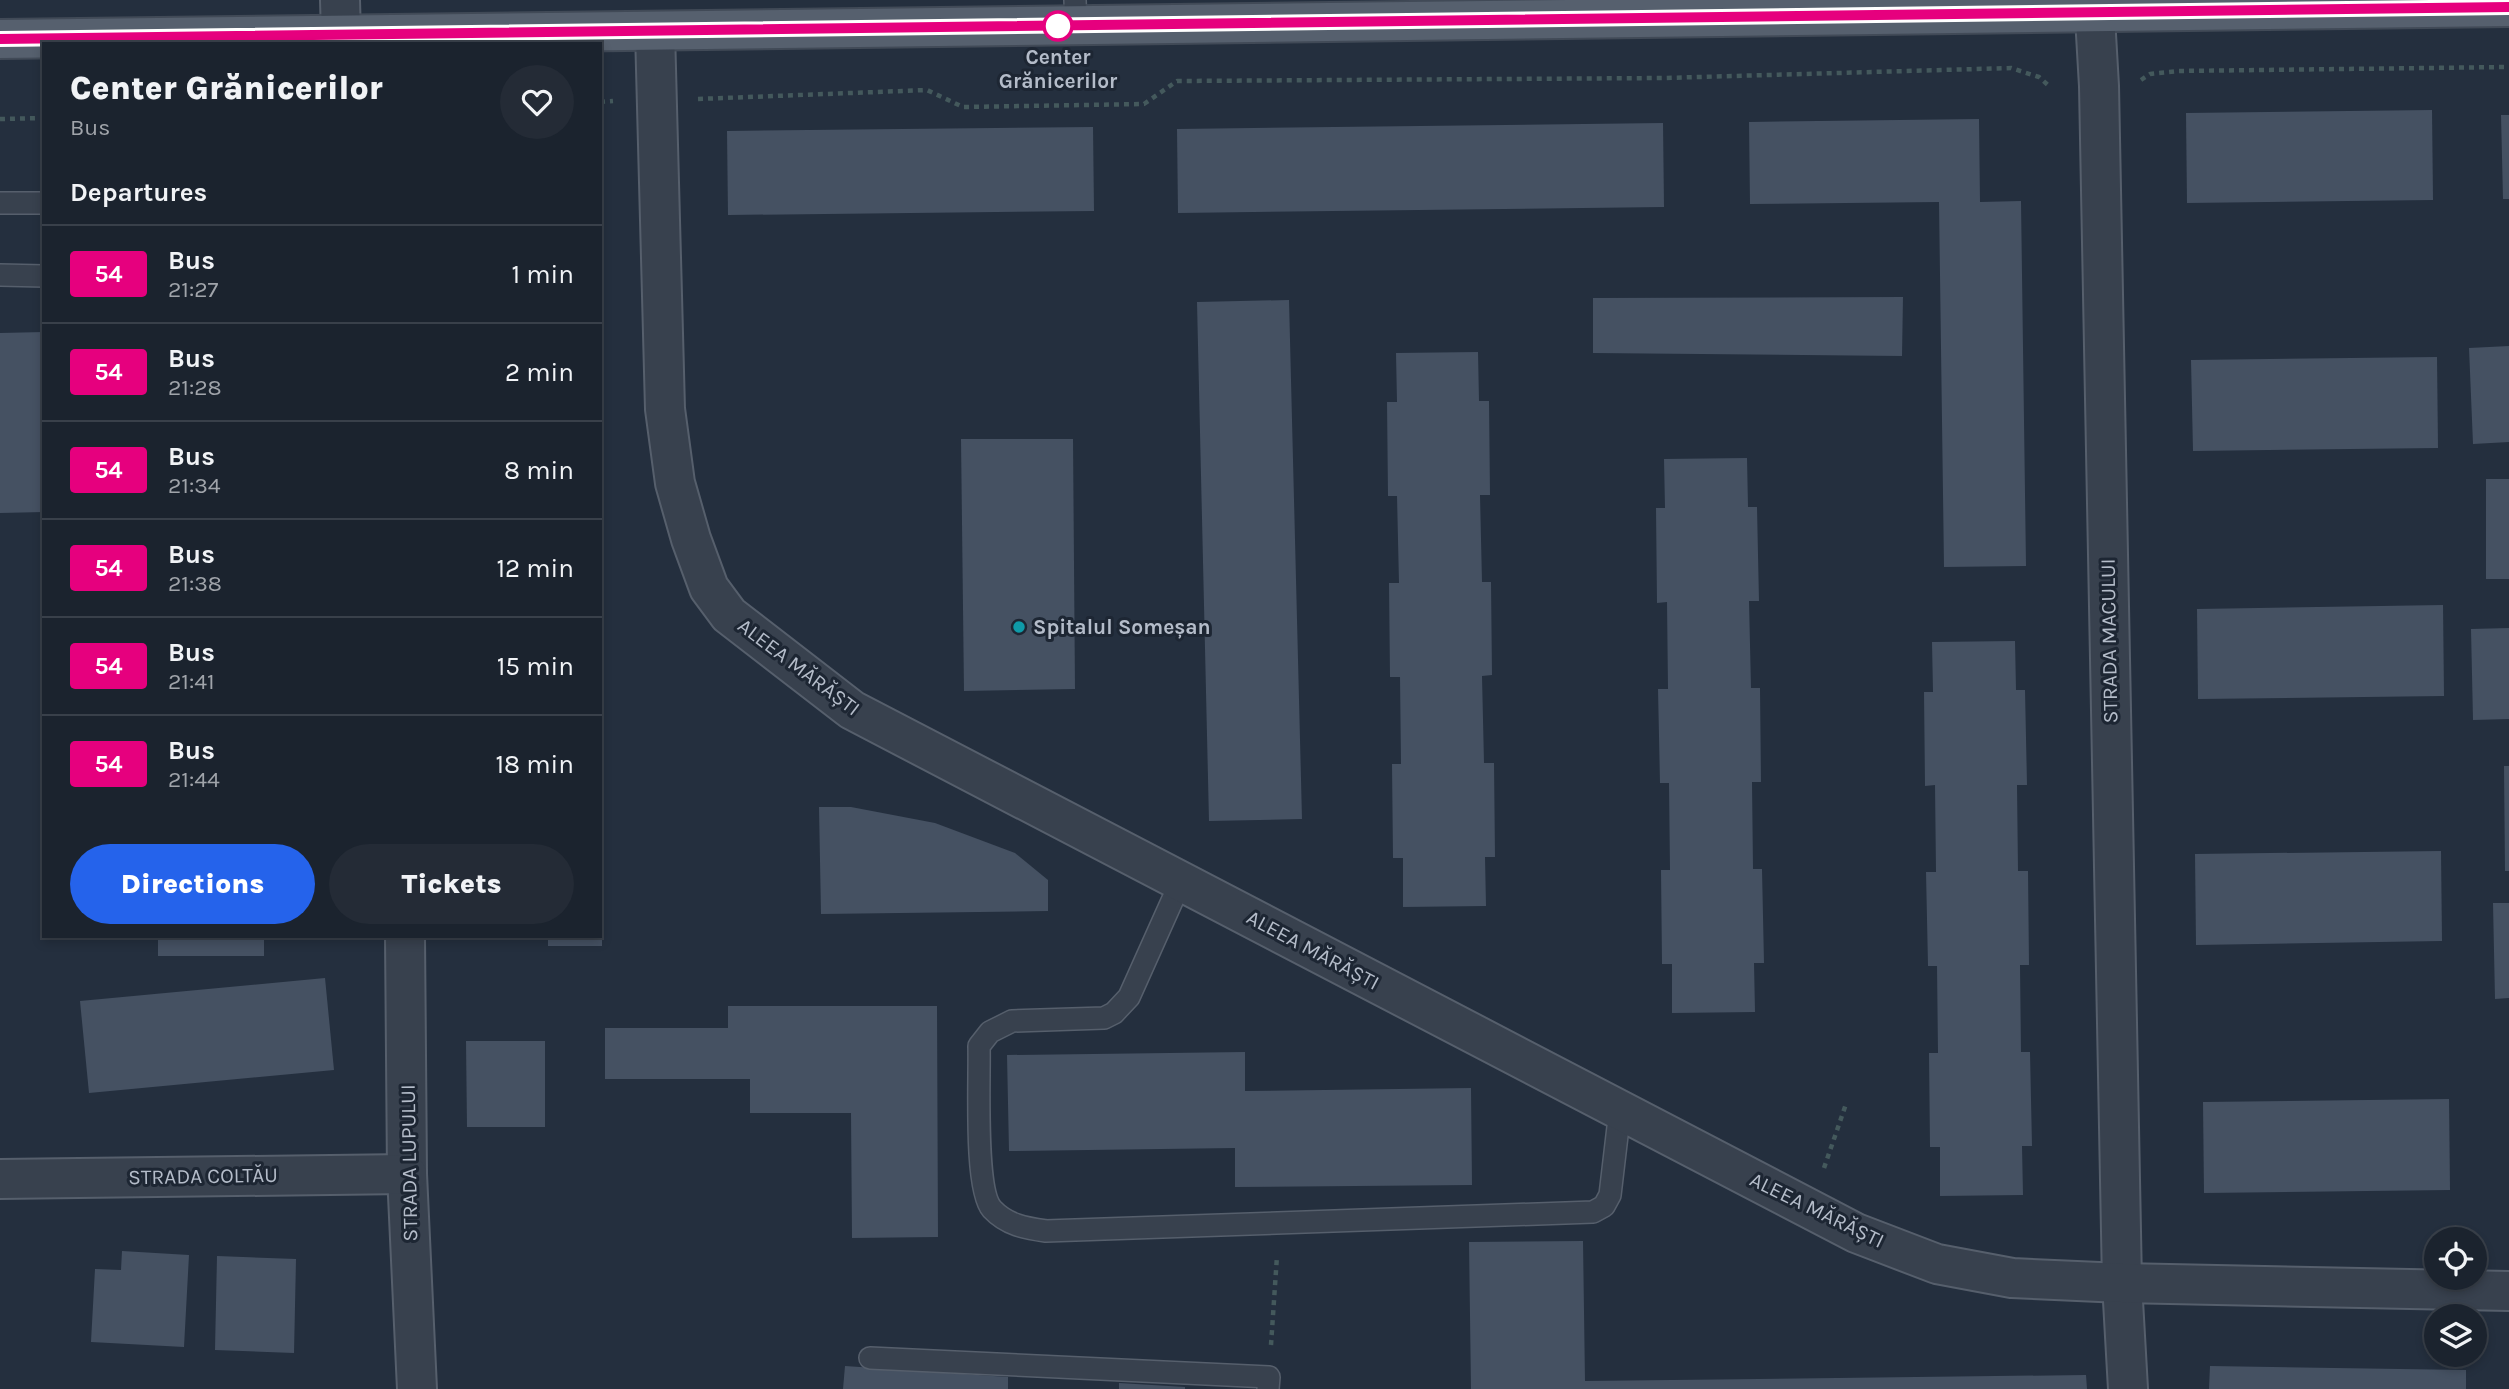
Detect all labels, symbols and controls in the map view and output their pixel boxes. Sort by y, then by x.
marker: Center Grănicerilor [1043,11,1073,41]
place label: Center Grănicerilor [999,45,1118,93]
button: heart [500,65,574,139]
text: Center Grănicerilor [70,69,383,107]
text: Bus [70,114,110,141]
text: Departures [70,177,207,208]
text: Bus [168,245,215,276]
text: 1 min [511,259,574,290]
text: 54 [94,260,123,288]
text: 21:27 [168,276,218,303]
text: Bus [168,343,215,374]
text: 2 min [505,357,574,388]
text: 54 [94,358,123,386]
text: 21:28 [168,374,222,401]
text: Bus [168,441,215,472]
text: 8 min [504,455,574,486]
text: 54 [94,456,123,484]
text: 21:34 [168,472,221,499]
text: Bus [168,539,215,570]
text: 12 min [496,553,574,584]
text: 54 [94,554,123,582]
street label: STRADA MACULUI [2096,558,2122,724]
text: 21:38 [168,570,222,597]
street label: ALEEA MĂRĂȘTI [733,613,865,721]
place label: Spitalul Someșan [1033,615,1211,639]
marker: Spitalul Someșan [1011,619,1027,635]
text: Bus [168,637,215,668]
text: 15 min [497,651,574,682]
text: 54 [94,652,123,680]
text: 21:41 [168,668,215,695]
text: Bus [168,735,215,766]
text: 18 min [495,749,574,780]
text: 54 [94,750,123,778]
text: 21:44 [168,766,220,793]
button: Directions [70,844,315,924]
button: Tickets [329,844,574,924]
street label: ALEEA MĂRĂȘTI [1243,905,1383,995]
street label: STRADA LUPULUI [396,1084,422,1242]
street label: STRADA COLTĂU [128,1163,278,1189]
street label: ALEEA MĂRĂȘTI [1746,1167,1888,1253]
map controls [2424,1227,2487,1367]
button: locate [2424,1227,2487,1290]
button: layers [2424,1304,2487,1367]

